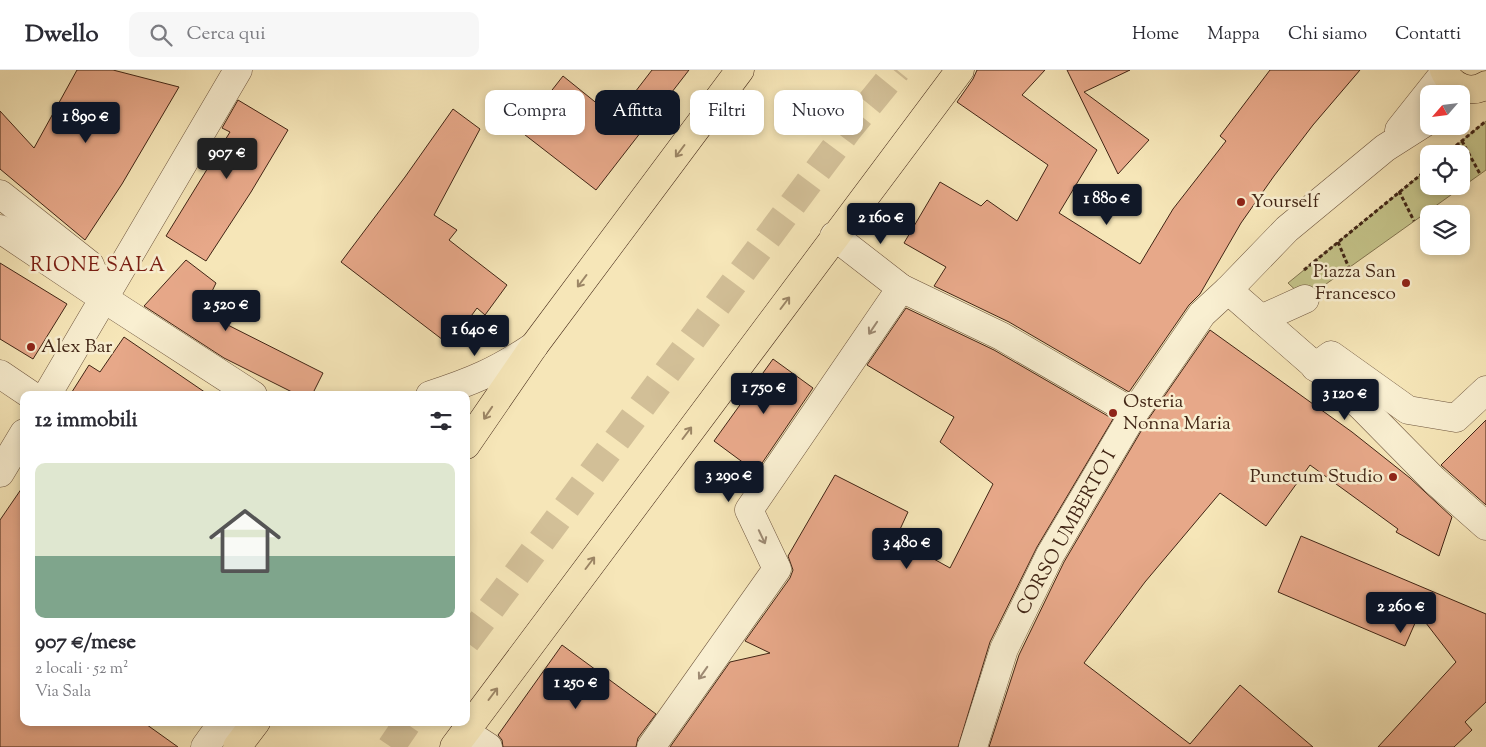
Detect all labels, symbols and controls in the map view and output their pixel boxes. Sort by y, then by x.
search box [129,12,479,57]
text: Dwello [25,18,99,52]
icon: search [147,21,175,49]
text: Cerca qui [187,21,266,48]
text: Home [1132,22,1179,48]
text: Mappa [1207,22,1260,48]
text: Chi siamo [1288,22,1367,48]
text: Contatti [1395,22,1461,48]
north arrow [1420,85,1470,135]
map controls [1420,85,1470,255]
chip: Compra [485,90,585,135]
chip: Affitta [595,90,680,135]
chip: Filtri [690,90,764,135]
chip: Nuovo [774,90,863,135]
pin: 1 890 € [40,102,132,144]
text: 1 890 € [63,106,109,129]
pin: 907 € [192,138,262,180]
text: 907 € [208,142,246,165]
one-way arrow [674,144,685,157]
button: locate [1420,145,1470,195]
pin: 1 880 € [1061,184,1153,226]
text: 1 880 € [1084,188,1130,211]
place label: Yourself [1251,189,1321,216]
marker: Yourself [1235,196,1247,208]
pin: 2 160 € [835,202,927,245]
button: layers [1420,205,1470,255]
text: 2 160 € [858,207,904,230]
district label: RIONE SALA [30,252,166,281]
place label: Piazza San Francesco [1313,259,1396,308]
one-way arrow [577,274,587,288]
marker: Piazza San Francesco [1400,277,1412,289]
pin: 2 520 € [180,290,272,332]
text: 2 520 € [203,294,249,317]
one-way arrow [779,297,790,310]
pin: 1 640 € [429,314,521,357]
text: 1 640 € [452,319,498,342]
one-way arrow [868,321,879,335]
place label: Alex Bar [41,334,112,361]
marker: Alex Bar [25,341,37,353]
pin: 1 750 € [718,372,810,415]
text: 1 750 € [742,377,786,400]
pin: 3 120 € [1299,378,1391,421]
text: 3 120 € [1323,383,1367,406]
place label: Osteria Nonna Maria [1123,389,1231,438]
text: 12 immobili [35,406,137,436]
one-way arrow [483,406,493,420]
icon: filters [427,407,455,435]
marker: Osteria Nonna Maria [1107,407,1119,419]
one-way arrow [682,426,692,440]
street label: CORSO UMBERTO I [1010,446,1124,620]
pin: 3 290 € [683,460,775,503]
place label: Punctum Studio [1250,464,1383,491]
text: 3 290 € [706,465,752,488]
marker: Punctum Studio [1387,471,1399,483]
icon: home [200,496,290,586]
pin: 3 480 € [861,528,953,570]
one-way arrow [757,529,767,544]
text: 3 480 € [883,532,931,555]
one-way arrow [585,557,596,571]
pin: 2 260 € [1355,592,1447,634]
text: 2 260 € [1377,596,1425,619]
text: 907 €/mese [35,628,136,658]
text: 2 locali · 52 m² [35,658,128,681]
one-way arrow [698,666,708,680]
pin: 1 250 € [530,668,622,710]
text: 1 250 € [554,672,598,695]
text: Via Sala [35,681,91,704]
one-way arrow [488,688,499,701]

